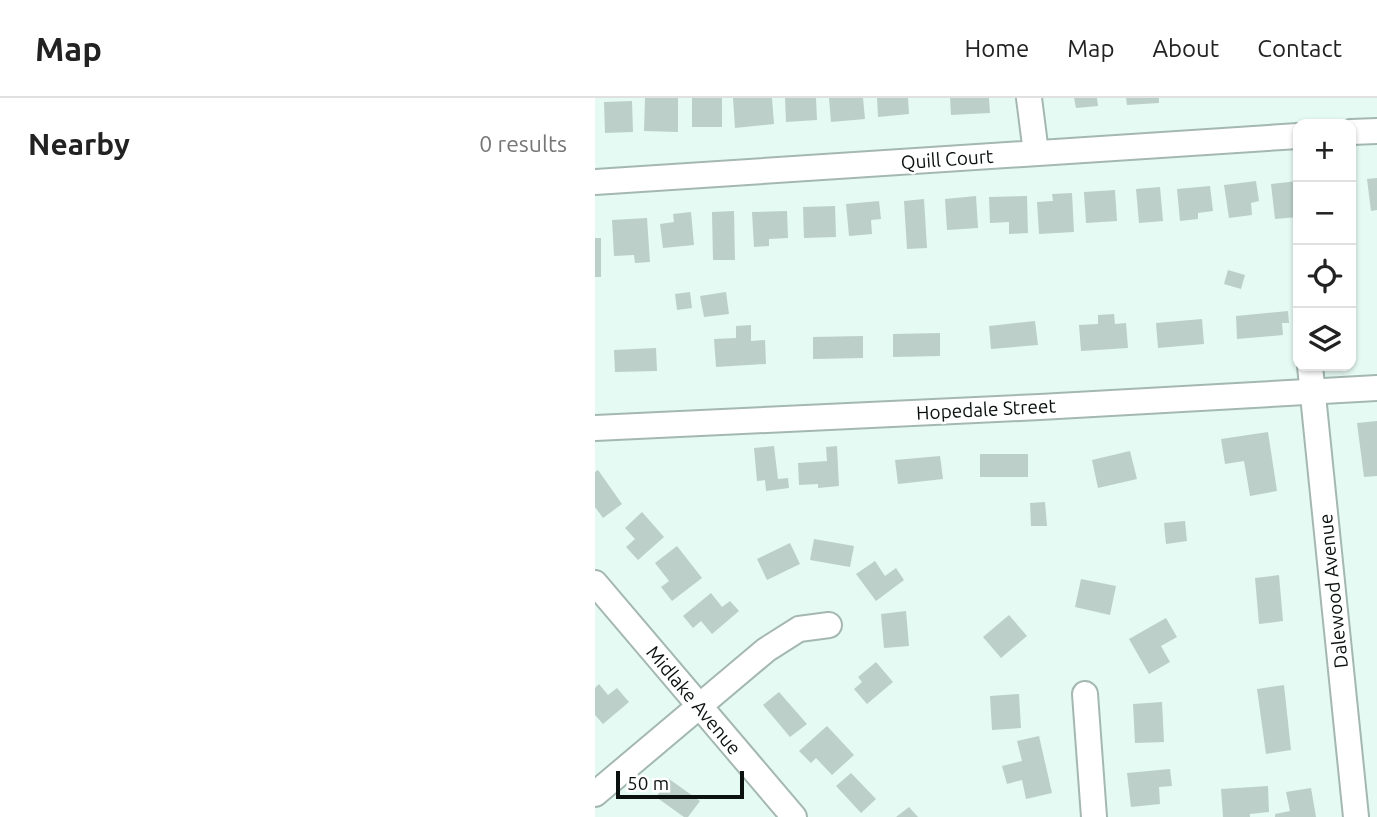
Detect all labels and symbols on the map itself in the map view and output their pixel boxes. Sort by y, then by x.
street label: Quill Court [900,145,995,173]
street label: Hopedale Street [916,394,1057,424]
street label: Dalewood Avenue [1314,513,1352,669]
street label: Midlake Avenue [642,641,746,759]
scale bar [616,768,744,800]

